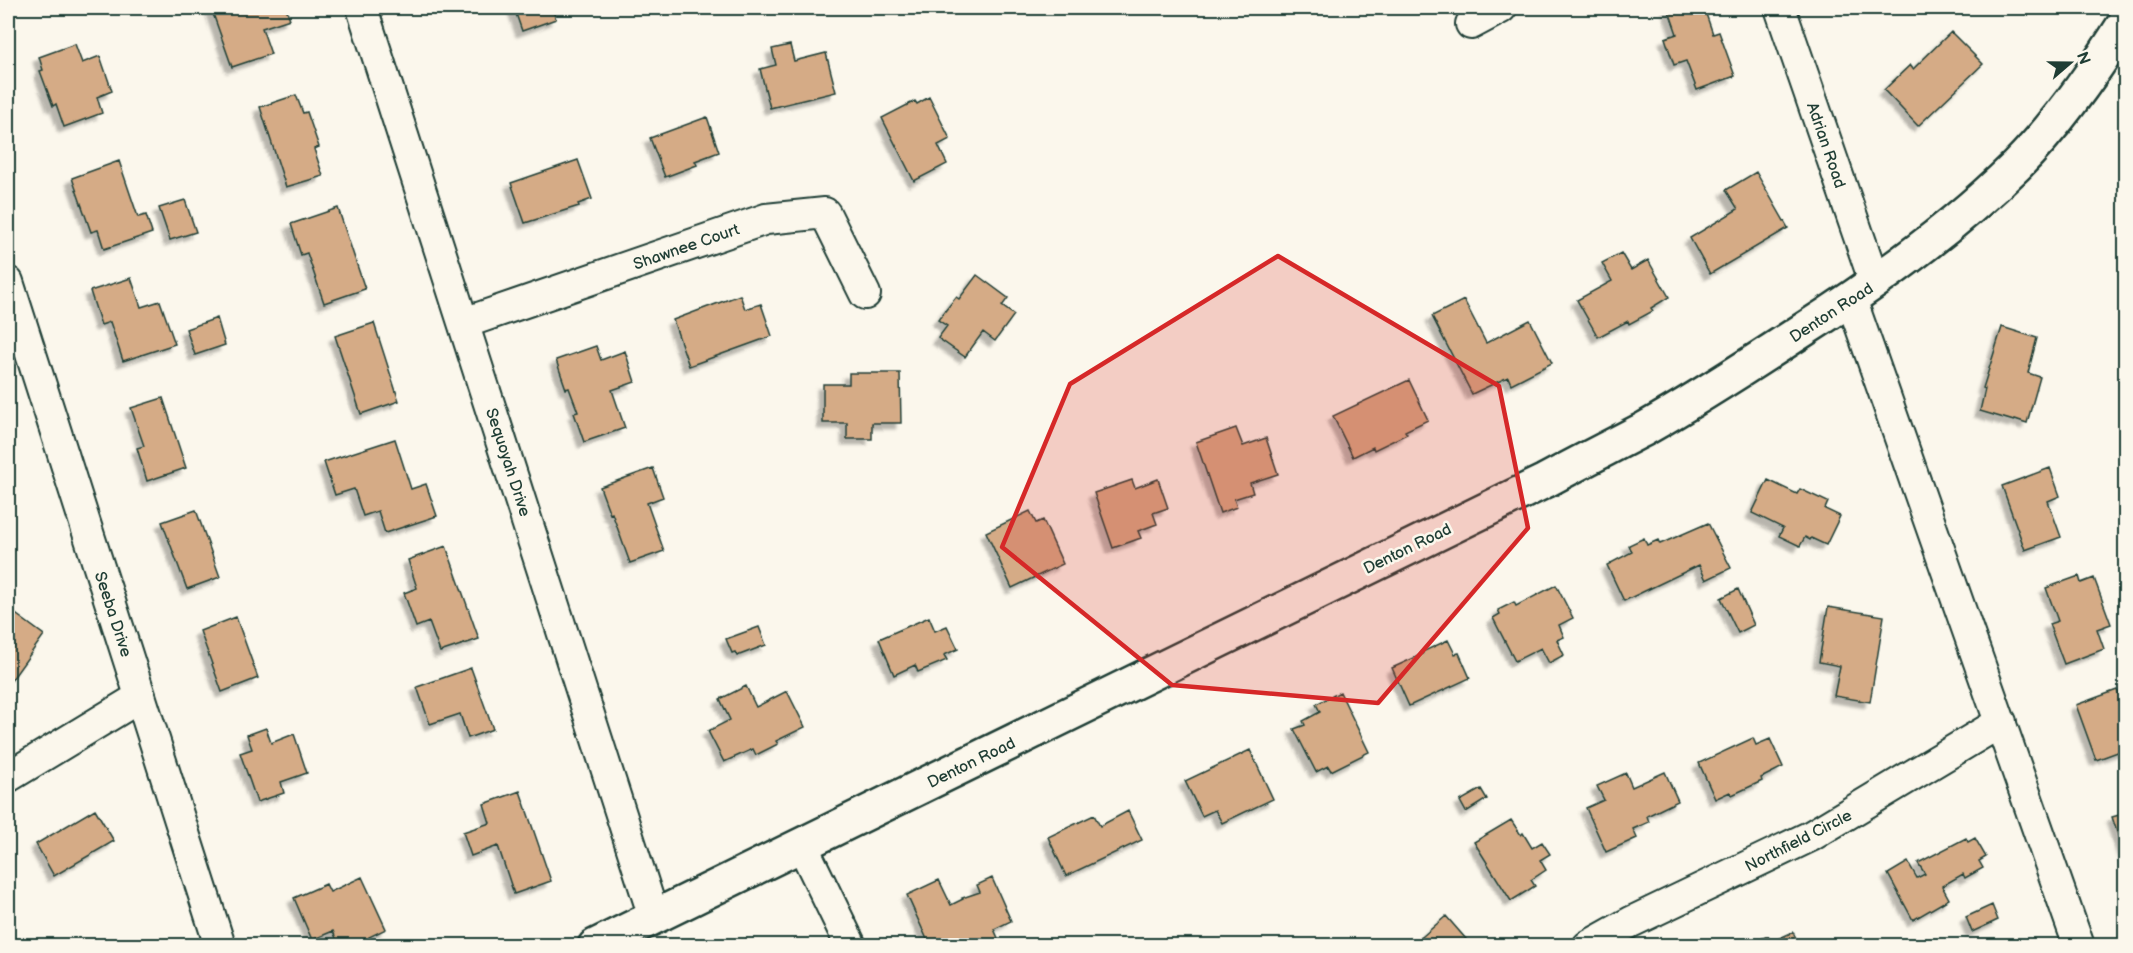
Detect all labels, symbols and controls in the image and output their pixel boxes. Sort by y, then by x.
north arrow [2040,33,2100,93]
text: N [2072,49,2094,67]
street label: Adrian Road [1802,100,1849,191]
street label: Shawnee Court [631,220,742,274]
street label: Denton Road [1787,279,1877,347]
street label: Sequoyah Drive [481,406,534,520]
street label: Denton Road [1361,520,1455,579]
street label: Seeba Drive [90,569,135,660]
street label: Denton Road [925,734,1019,793]
street label: Northfield Circle [1742,806,1856,876]

